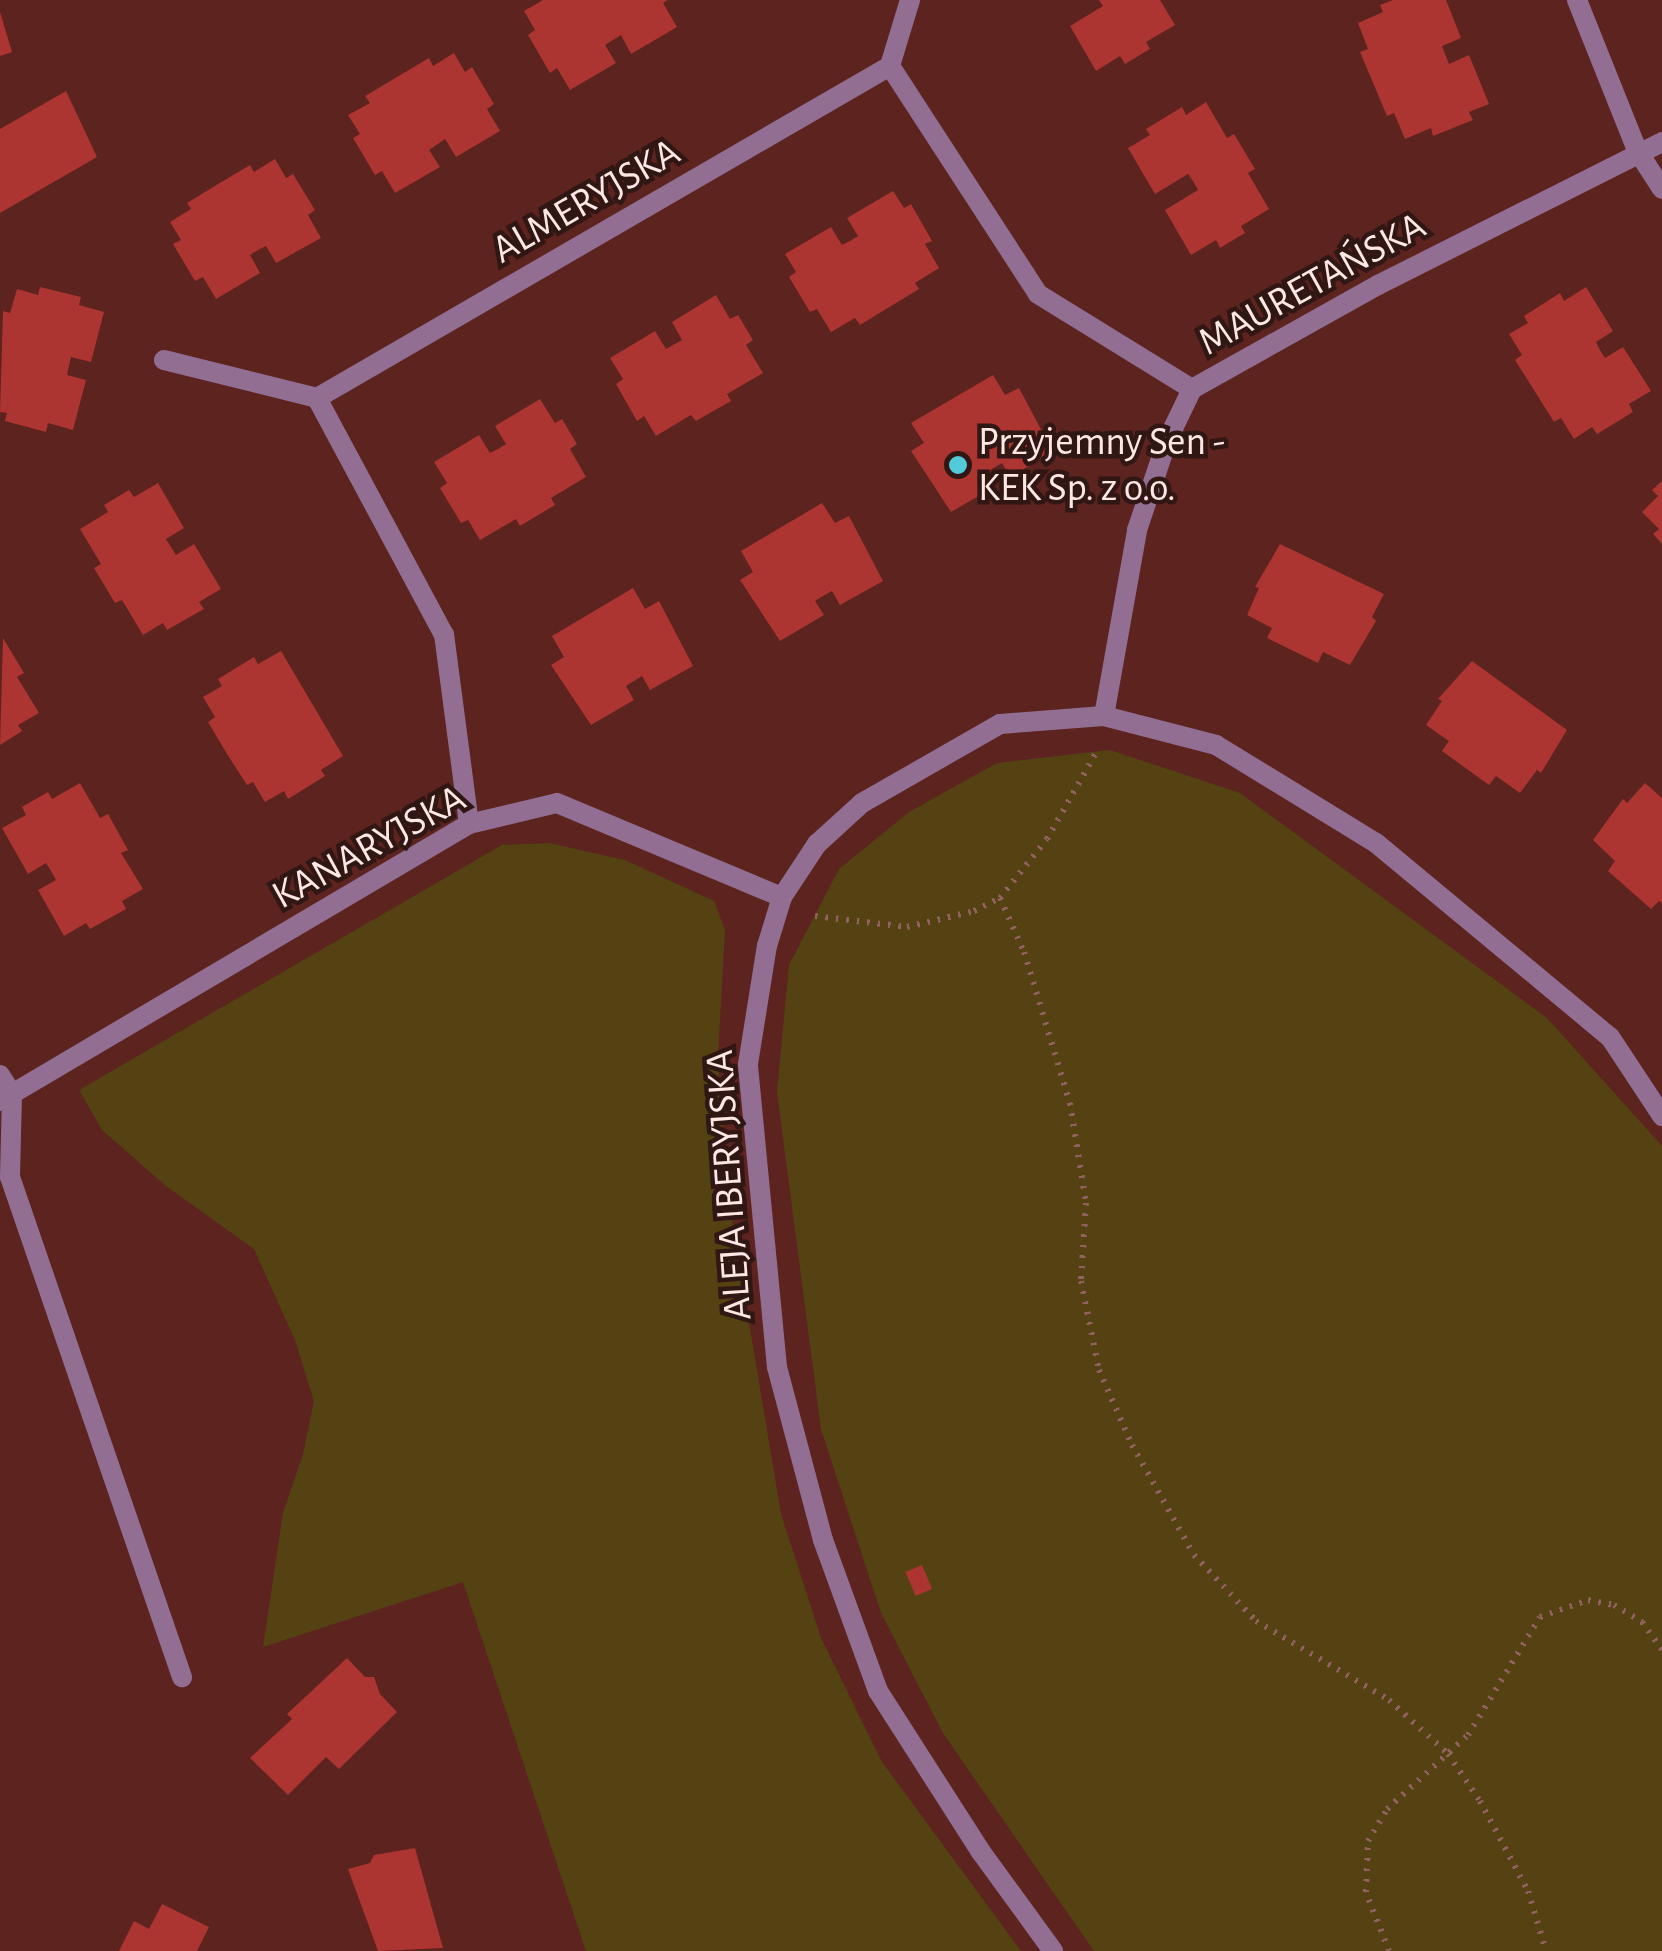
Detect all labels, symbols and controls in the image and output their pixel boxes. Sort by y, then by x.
street label: ALMERYJSKA [484,128,688,274]
street label: MAURETAŃSKA [1190,202,1434,366]
place label: Przyjemny Sen - KEK Sp. z o.o. [978,418,1225,512]
marker: Przyjemny Sen - KEK Sp. z o.o. [947,454,969,476]
street label: KANARYJSKA [264,774,474,920]
street label: ALEJA IBERYJSKA [696,1048,762,1322]

